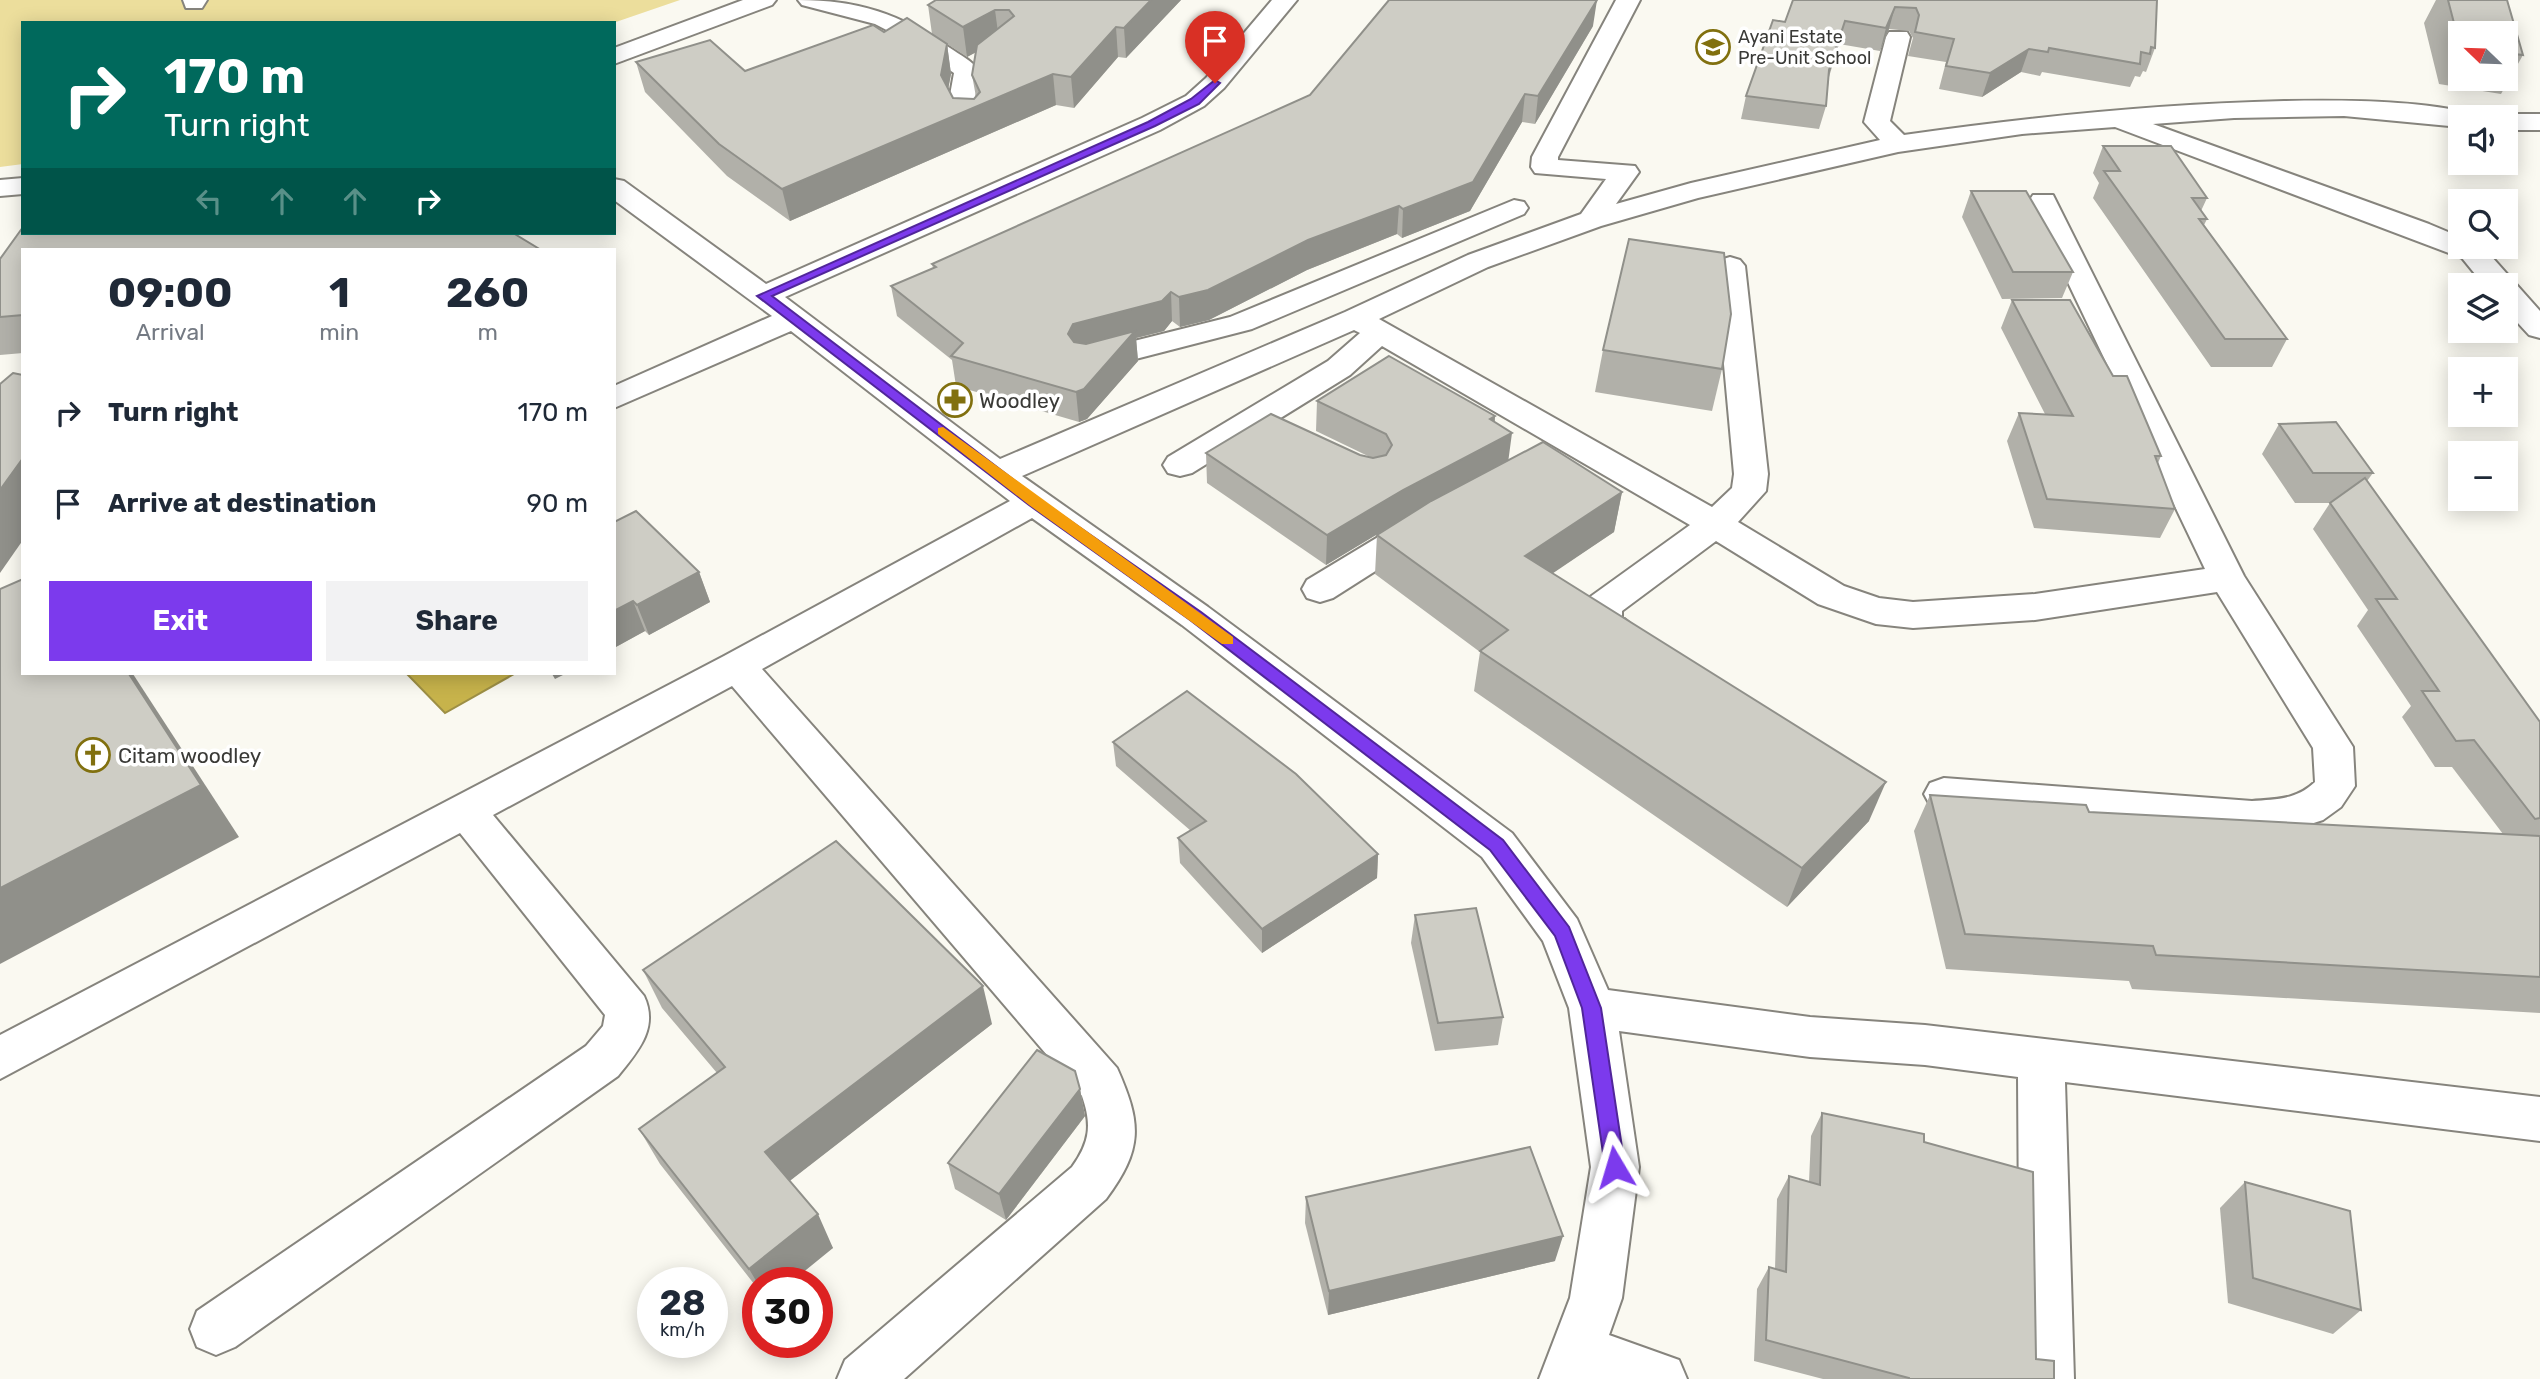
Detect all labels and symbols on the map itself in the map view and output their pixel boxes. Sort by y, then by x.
pin [1185,11,1245,83]
north arrow [2448,21,2518,91]
place label: Ayani Estate Pre-Unit School [1738,26,1871,69]
school or university icon: Ayani Estate Pre-Unit School [1694,28,1732,66]
pharmacy icon: Woodley [936,381,974,419]
place label: Woodley [979,388,1060,413]
church icon: Citam woodley [74,736,112,774]
place label: Citam woodley [118,743,262,768]
position arrow [1578,1130,1652,1204]
speed limit sign: 30 [742,1267,833,1358]

